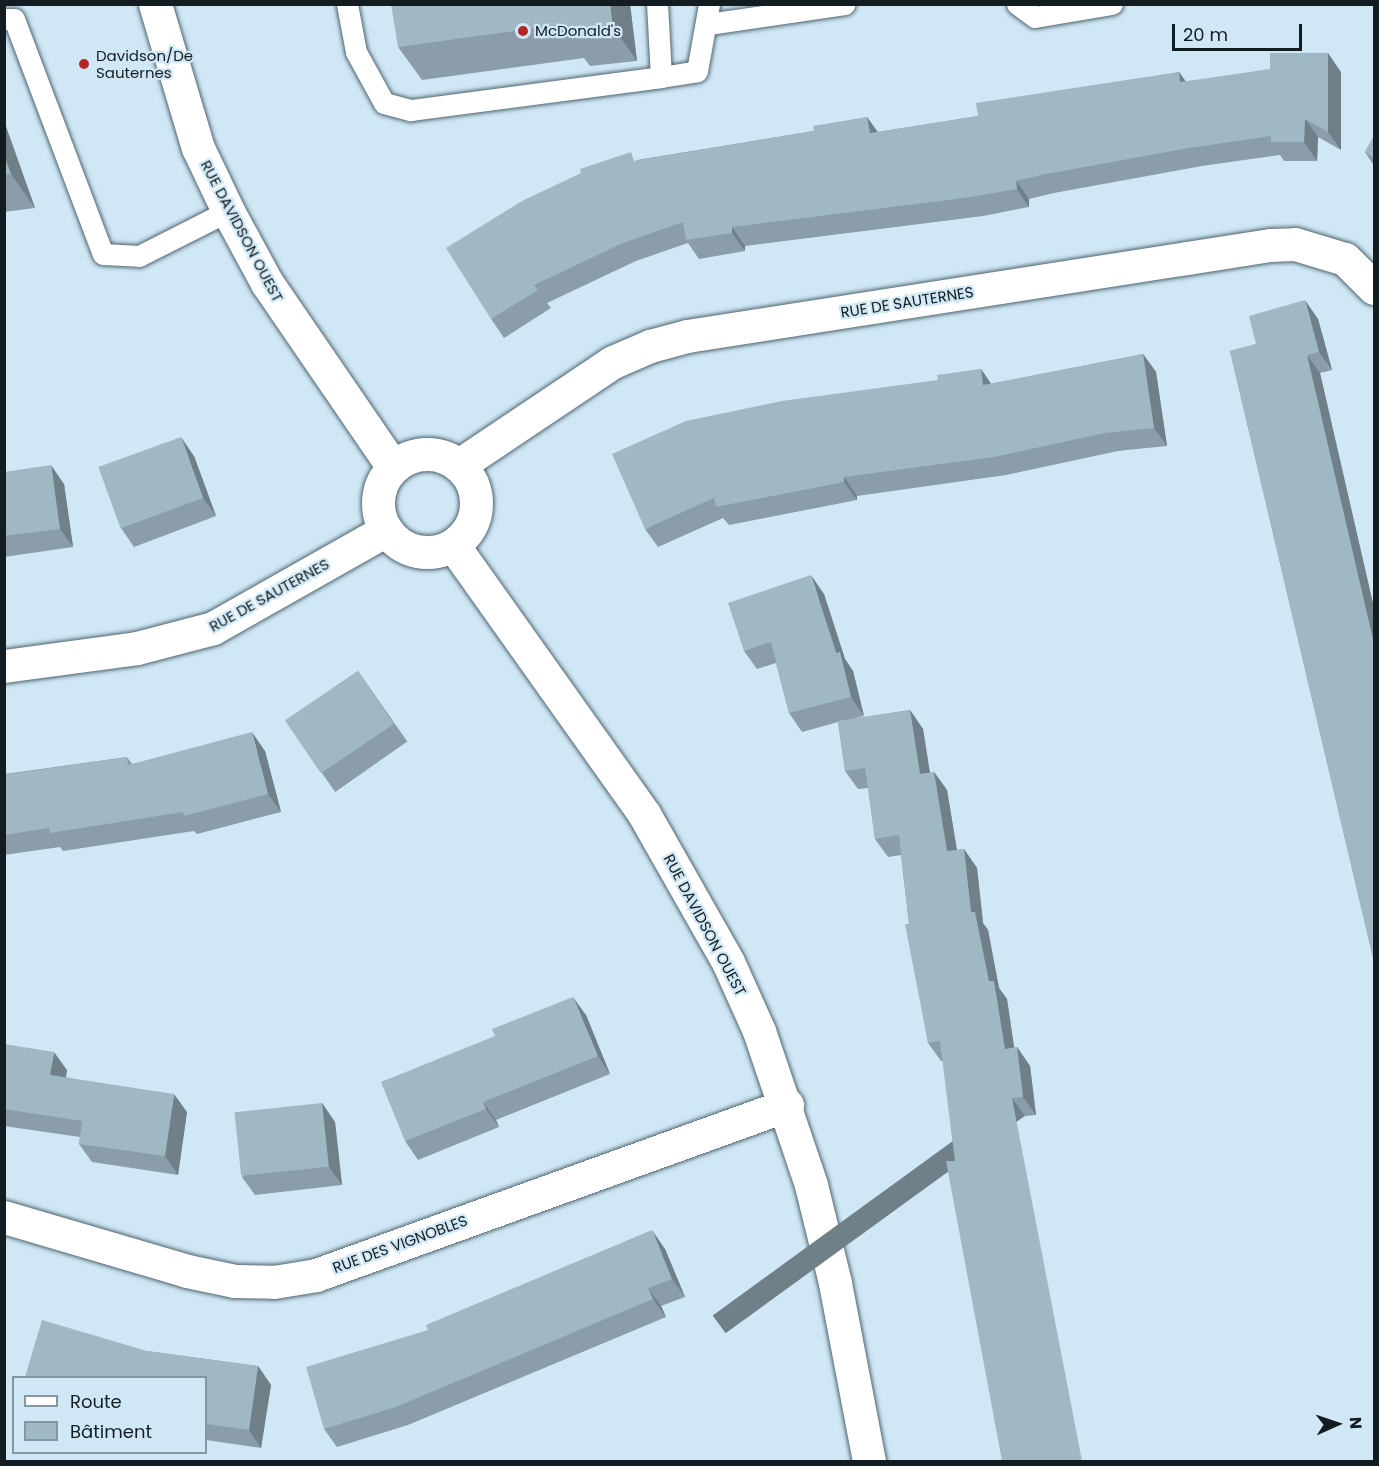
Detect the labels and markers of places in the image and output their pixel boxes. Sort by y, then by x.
place label: McDonald's [535,22,621,40]
marker: McDonald's [516,24,530,38]
place label: Davidson/De Sauternes [96,46,193,81]
marker: Davidson/De Sauternes [77,57,91,71]

